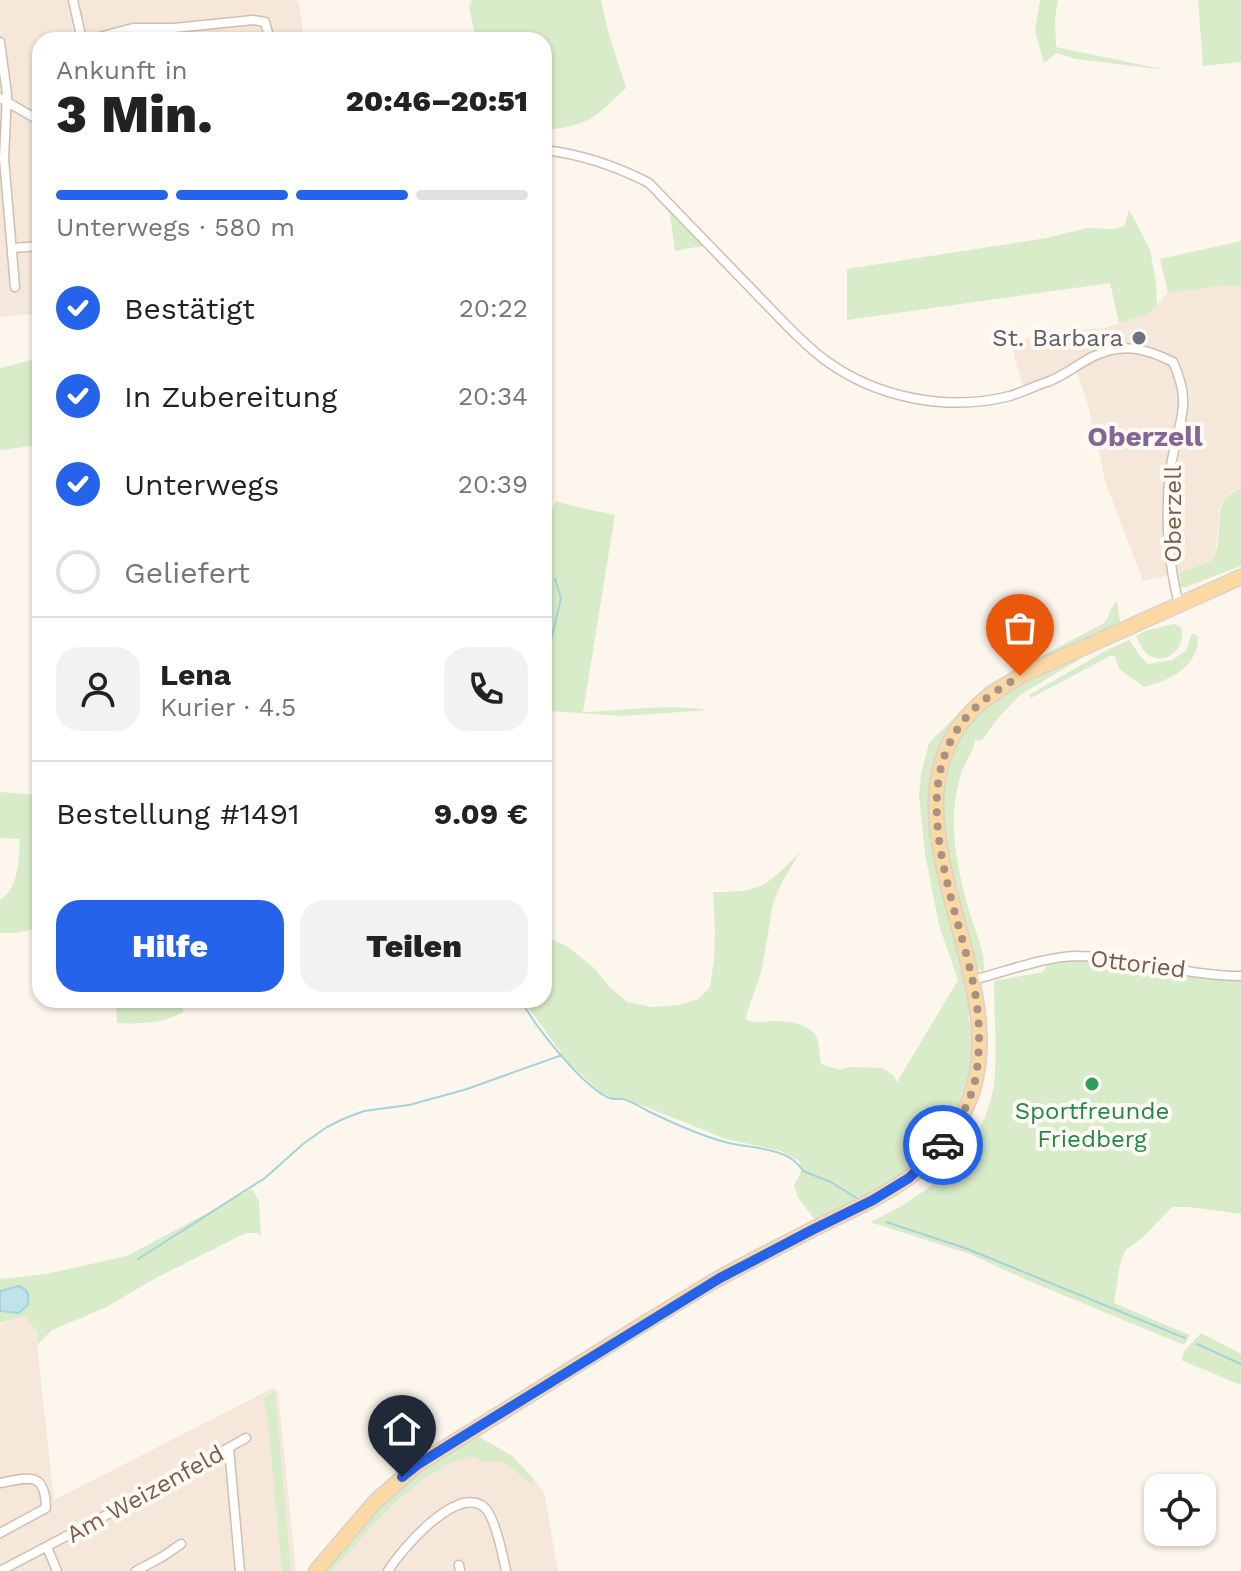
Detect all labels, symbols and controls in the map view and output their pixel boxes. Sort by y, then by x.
text: Ankunft in [56,55,188,85]
text: 20:46–20:51 [346,83,528,118]
text: 3 Min. [56,84,213,145]
text: Unterwegs · 580 m [56,212,295,242]
icon: check [56,286,100,330]
text: Bestätigt [124,291,255,326]
text: 20:22 [459,293,528,323]
place label: St. Barbara [992,324,1123,352]
marker: St. Barbara [1130,329,1148,347]
icon: check [56,374,100,418]
text: In Zubereitung [124,379,337,414]
text: 20:34 [458,381,528,411]
district label: Oberzell [1087,420,1203,453]
icon: check [56,462,100,506]
street label: Oberzell [1159,465,1187,563]
text: Unterwegs [124,467,279,502]
text: 20:39 [458,469,528,499]
text: Geliefert [124,555,250,590]
pin [986,594,1054,676]
icon: bag [998,606,1042,650]
button: person [56,647,140,731]
button: phone [444,647,528,731]
text: Lena [160,657,231,692]
text: Kurier · 4.5 [160,692,296,722]
text: Bestellung #1491 [56,796,300,831]
text: 9.09 € [434,796,528,831]
button: Hilfe [56,900,284,992]
button: Teilen [300,900,528,992]
street label: Ottoried [1089,944,1187,984]
marker: Sportfreunde Friedberg [1083,1075,1101,1093]
place label: Sportfreunde Friedberg [1015,1097,1169,1153]
courier [903,1105,983,1185]
icon: car [921,1123,965,1167]
pin [368,1395,436,1477]
icon: home [380,1407,424,1451]
street label: Am Weizenfeld [62,1439,228,1549]
map controls [1144,1474,1216,1546]
button: locate [1144,1474,1216,1546]

